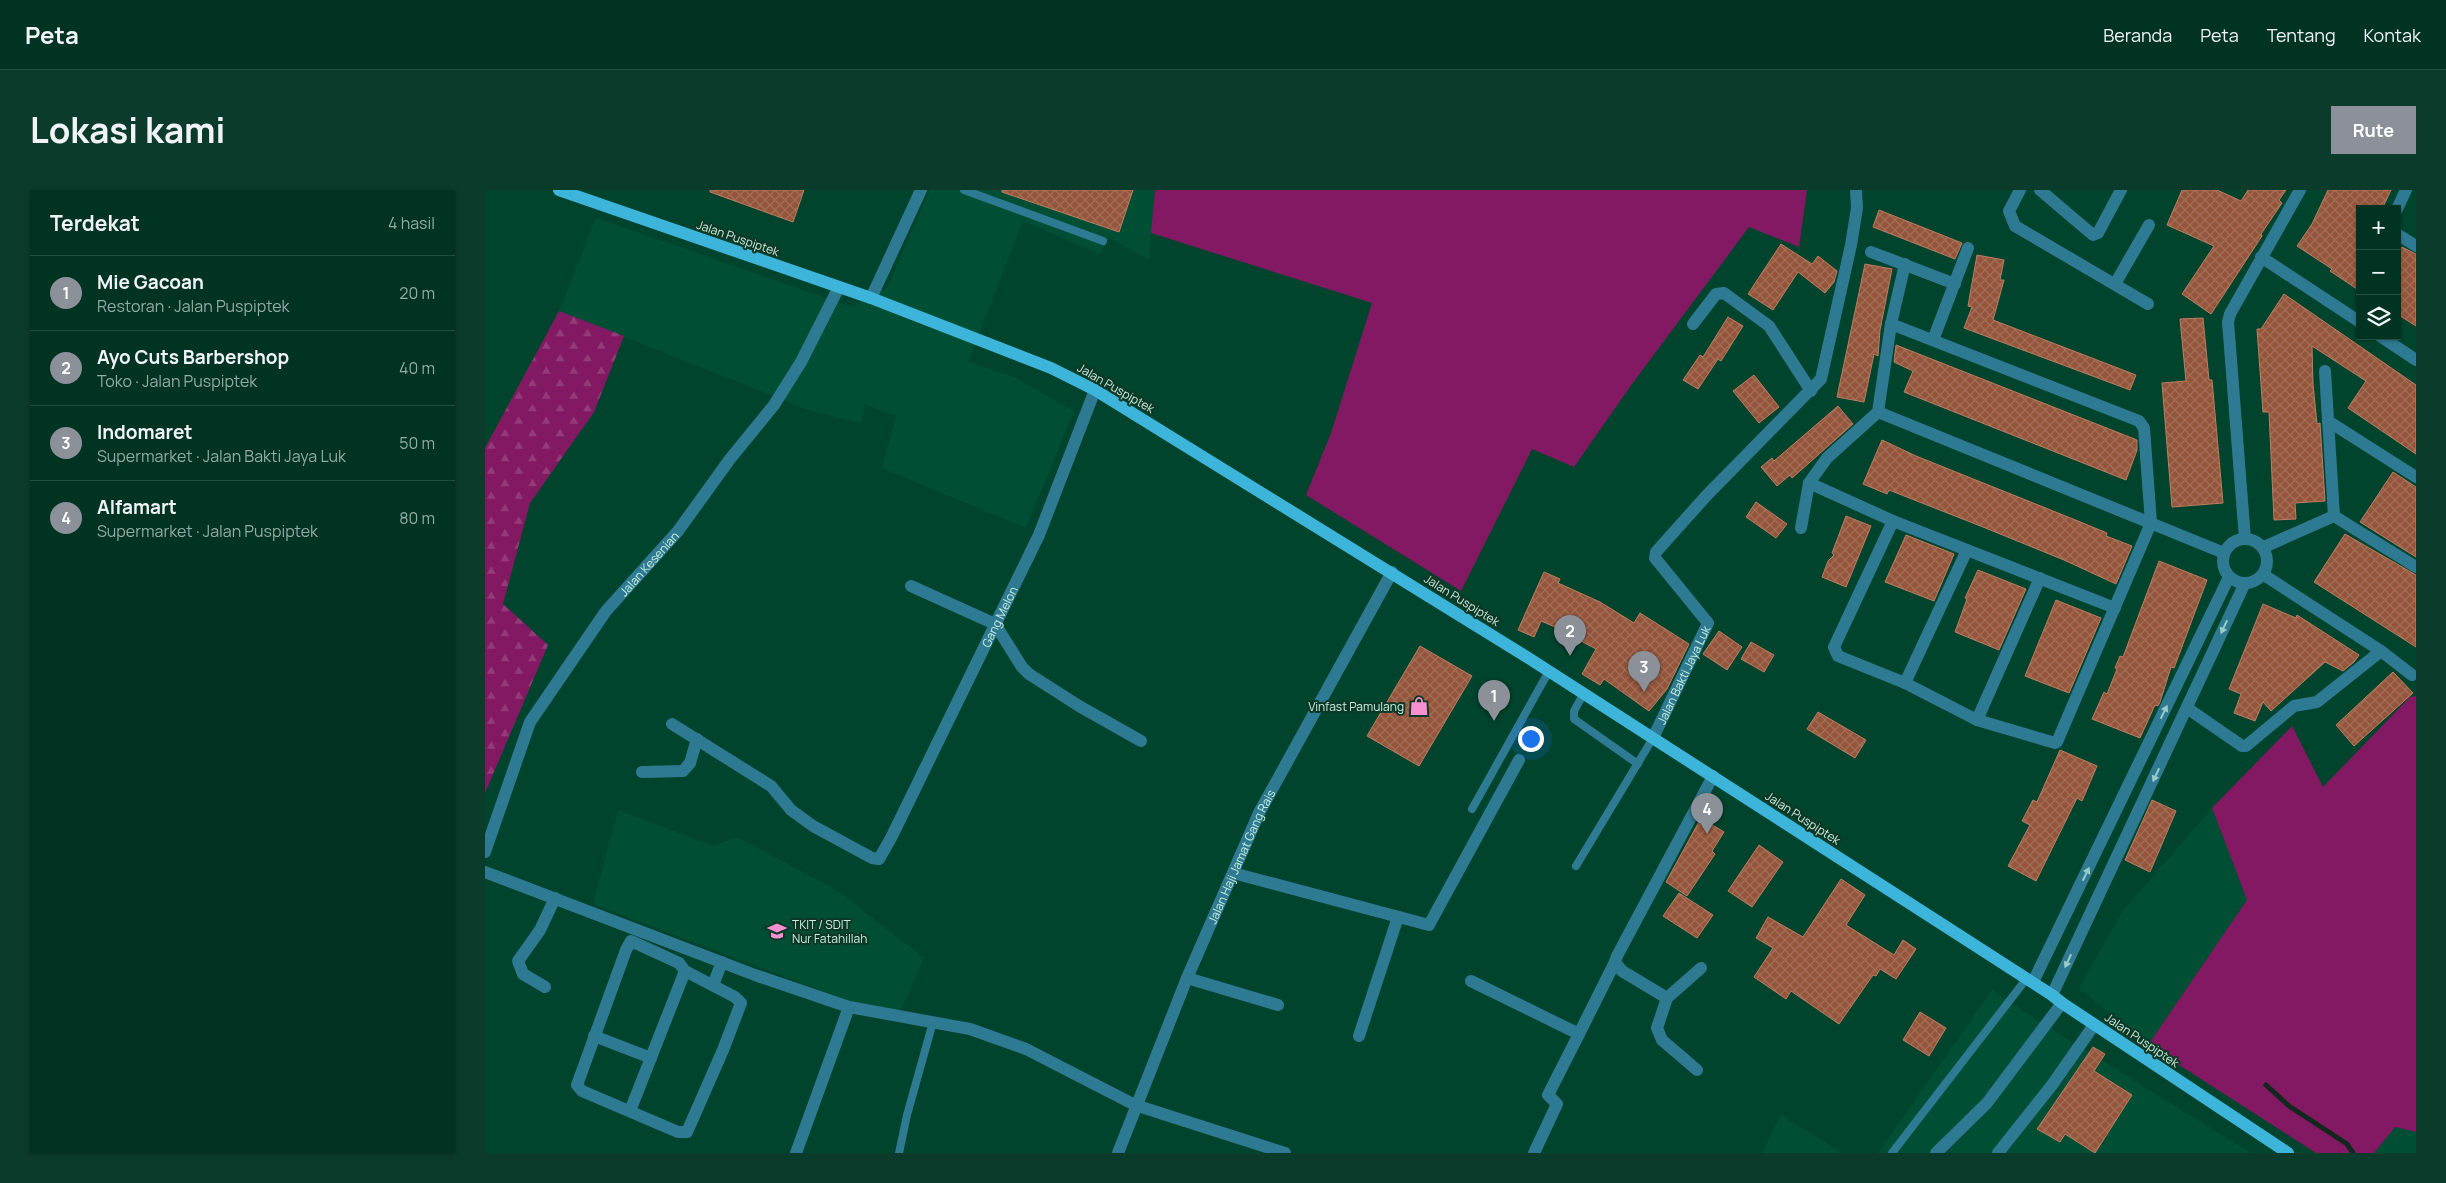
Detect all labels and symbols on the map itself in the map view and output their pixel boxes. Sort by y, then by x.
street label: Jalan Puspiptek [694,216,783,260]
street label: Jalan Puspiptek [1074,359,1159,417]
street label: Jalan Kesenian [615,527,682,600]
street label: Jalan Puspiptek [1421,570,1504,631]
street label: Gang Melon [977,583,1021,650]
pin: 2 [1554,615,1586,656]
one-way arrow [2220,620,2228,634]
street label: Jalan Bakti Jaya Luk [1652,622,1715,727]
pin: 3 [1628,651,1660,692]
pin: 1 [1478,680,1510,721]
shop icon: Vinfast Pamulang [1408,695,1430,717]
place label: Vinfast Pamulang [1308,698,1404,715]
one-way arrow [2160,705,2168,720]
your location [1518,726,1544,752]
one-way arrow [2151,767,2160,782]
street label: Jalan Haji Jamat Gang Rais [1203,786,1279,926]
street label: Jalan Puspiptek [1762,787,1845,849]
pin: 4 [1691,793,1723,834]
one-way arrow [2081,867,2090,882]
place label: TKIT / SDIT Nur Fatahillah [792,916,867,947]
school or university icon: TKIT / SDIT Nur Fatahillah [766,920,788,942]
one-way arrow [2064,954,2072,968]
street label: Jalan Puspiptek [2101,1009,2183,1072]

